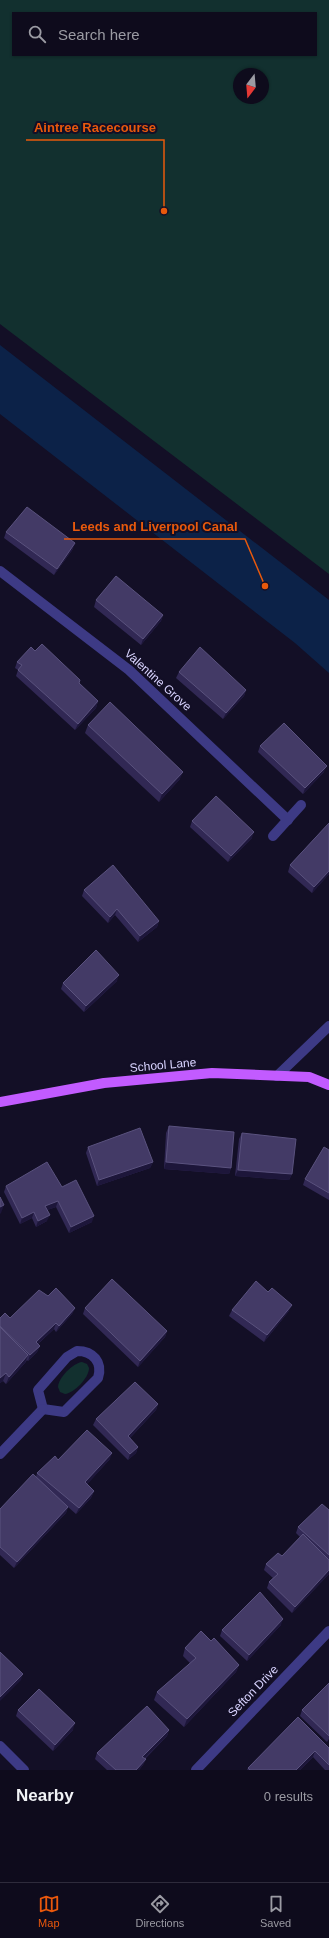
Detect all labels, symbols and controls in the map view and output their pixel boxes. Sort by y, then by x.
search box [12,12,317,56]
icon: search [26,23,48,45]
text: Search here [58,26,140,43]
north arrow [233,68,269,104]
callout: Aintree Racecourse [26,115,164,140]
text: Aintree Racecourse [34,120,156,135]
callout: Leeds and Liverpool Canal [64,514,245,539]
text: Leeds and Liverpool Canal [72,519,238,534]
street label: Valentine Grove [122,646,195,714]
street label: School Lane [129,1055,197,1075]
street label: Sefton Drive [225,1662,281,1720]
text: Nearby [16,1786,74,1805]
text: 0 results [264,1789,313,1804]
tab: Map [38,1893,60,1929]
tab: Directions [135,1893,184,1929]
tab: Saved [260,1893,291,1929]

